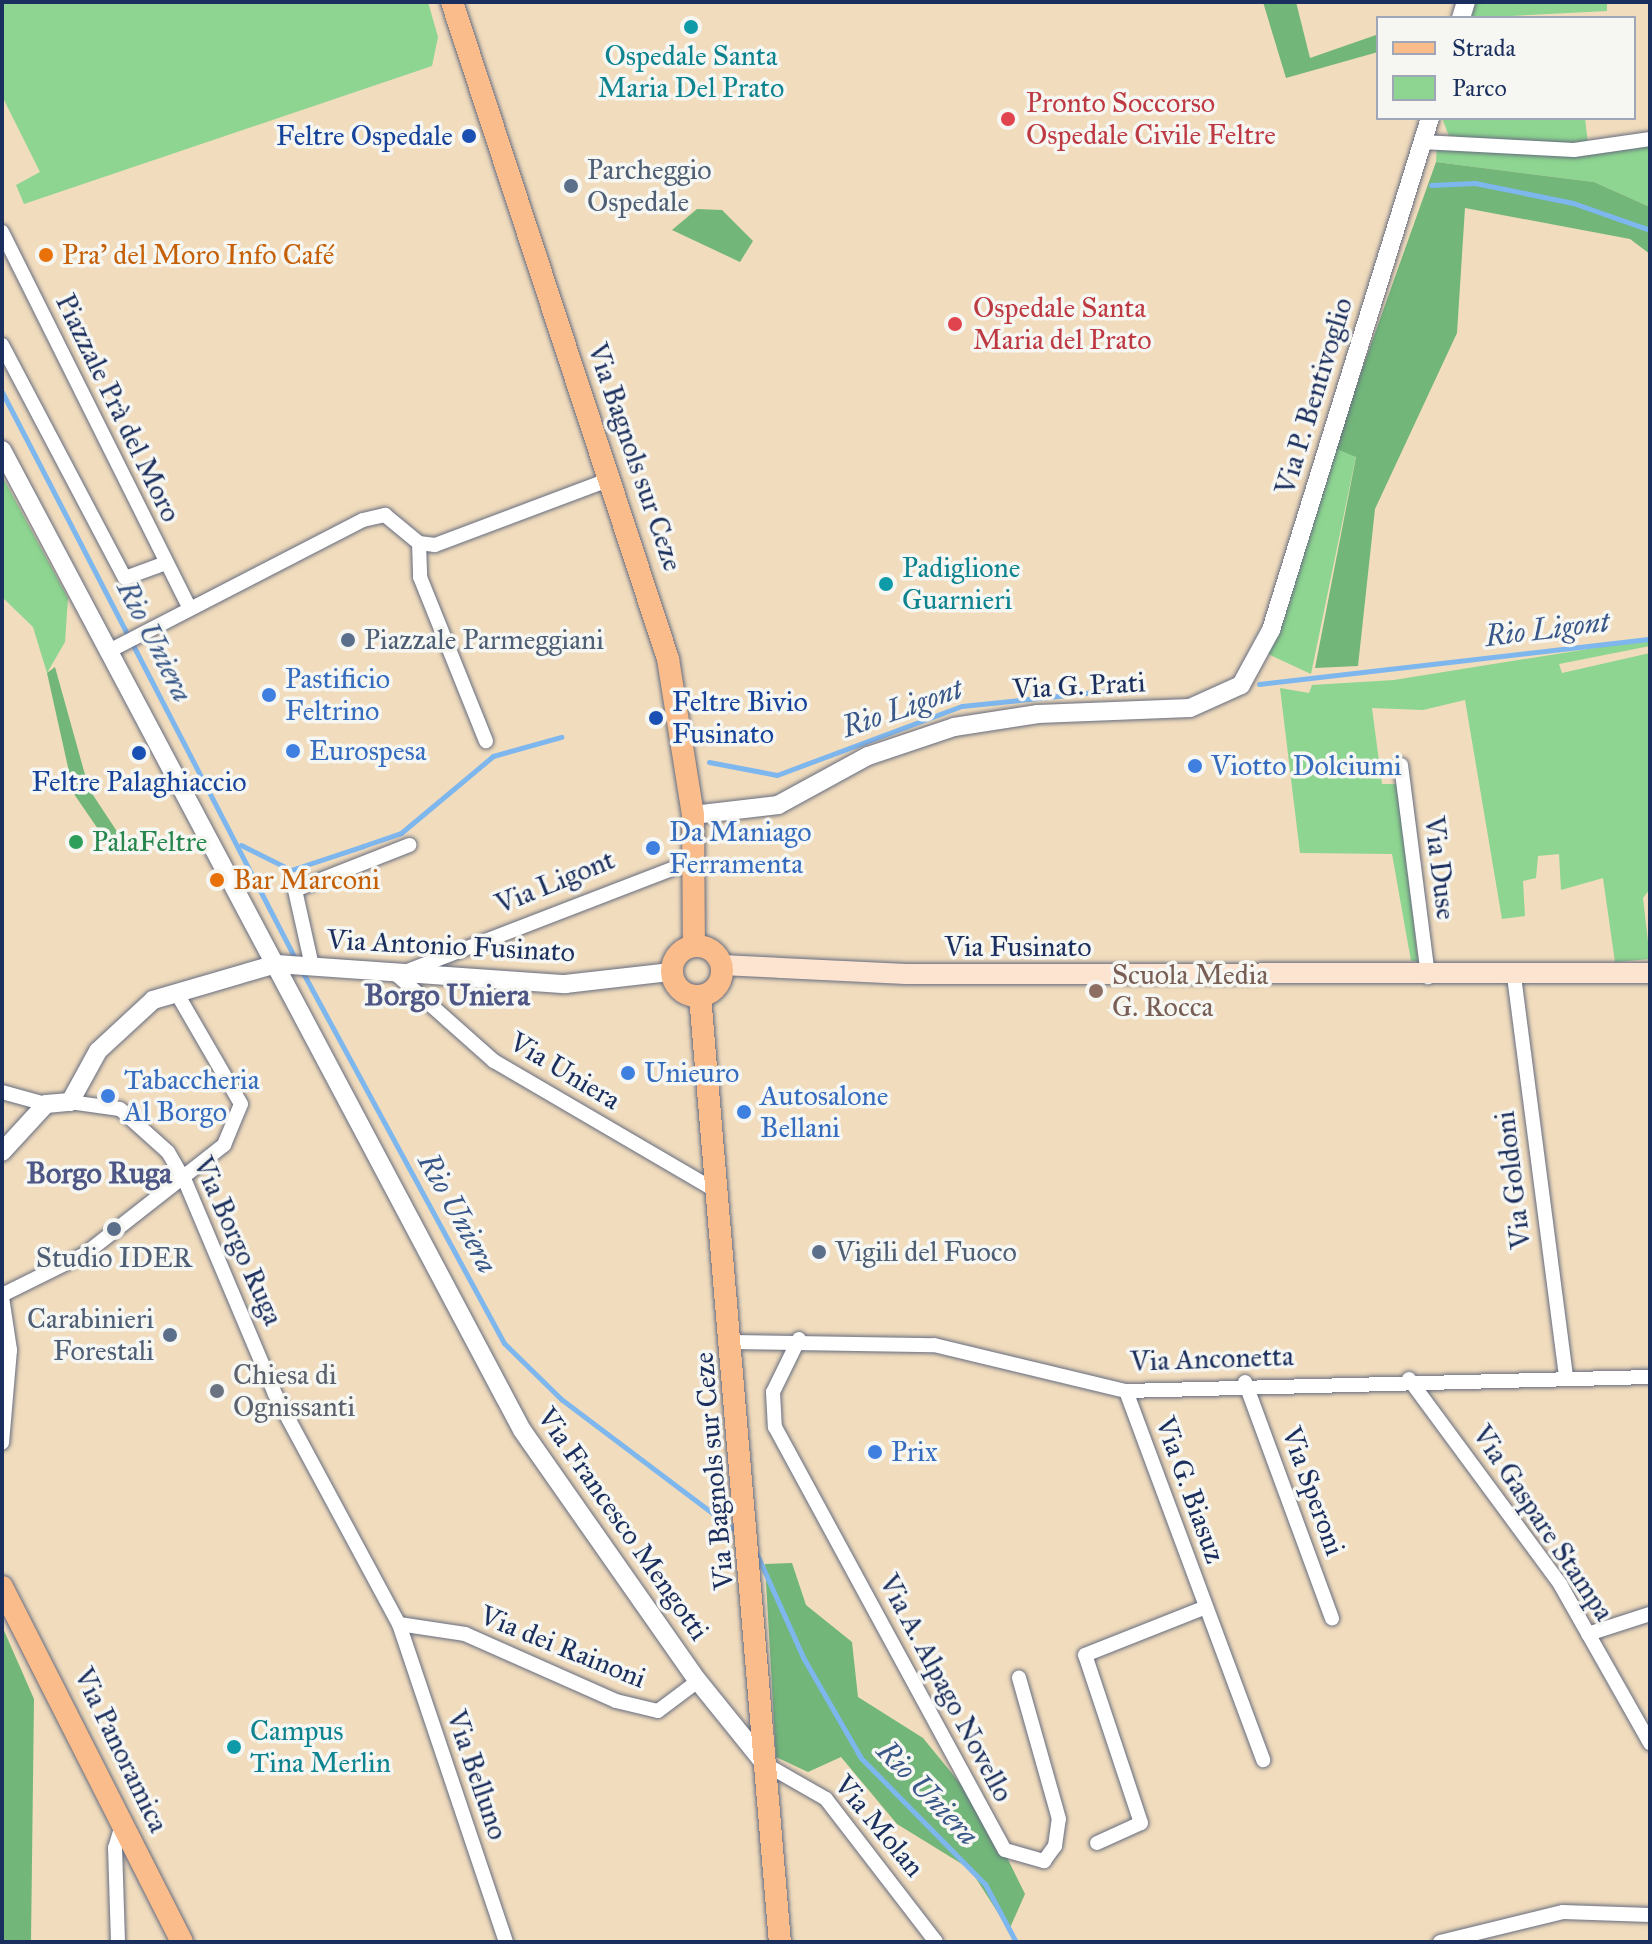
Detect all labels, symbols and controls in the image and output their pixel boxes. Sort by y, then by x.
legend [1376,16,1636,120]
marker: Ospedale Santa Maria Del Prato [682,18,700,36]
text: Strada [1452,33,1516,63]
place label: Ospedale Santa Maria Del Prato [598,39,784,105]
text: Parco [1452,73,1507,103]
place label: Pronto Soccorso Ospedale Civile Feltre [1026,86,1276,152]
marker: Pronto Soccorso Ospedale Civile Feltre [997,108,1019,130]
place label: Feltre Ospedale [276,119,453,153]
marker: Feltre Ospedale [460,127,478,145]
place label: Parcheggio Ospedale [587,153,712,219]
marker: Parcheggio Ospedale [562,177,580,195]
place label: Pra' del Moro Info Café [62,238,334,272]
marker: Pra' del Moro Info Café [37,246,55,264]
street label: Piazzale Prà del Moro [48,289,188,527]
place label: Ospedale Santa Maria del Prato [973,291,1152,357]
street label: Via P. Bentivoglio [1268,293,1360,499]
marker: Ospedale Santa Maria del Prato [944,313,966,335]
street label: Via Bagnols sur Ceze [580,339,690,575]
place label: Padiglione Guarnieri [902,551,1020,617]
water label: Rio Uniera [109,574,201,708]
marker: Padiglione Guarnieri [877,575,895,593]
water label: Rio Ligont [1483,604,1611,654]
place label: Piazzale Parmeggiani [364,623,604,657]
marker: Piazzale Parmeggiani [339,631,357,649]
place label: Pastificio Feltrino [285,662,390,728]
street label: Via G. Prati [1012,666,1146,706]
water label: Rio Ligont [837,671,967,745]
place label: Feltre Bivio Fusinato [672,685,808,751]
marker: Pastificio Feltrino [260,686,278,704]
marker: Feltre Bivio Fusinato [647,709,665,727]
place label: Eurospesa [309,734,427,768]
marker: Eurospesa [284,742,302,760]
marker: Feltre Palaghiaccio [130,744,148,762]
place label: Viotto Dolciumi [1211,749,1402,783]
marker: Viotto Dolciumi [1186,757,1204,775]
place label: Feltre Palaghiaccio [31,765,247,799]
street label: Via Duse [1417,814,1463,922]
place label: Da Maniago Ferramenta [669,815,812,881]
place label: PalaFeltre [92,825,207,859]
marker: PalaFeltre [67,833,85,851]
marker: Da Maniago Ferramenta [644,839,662,857]
street label: Via Ligont [490,843,620,921]
place label: Bar Marconi [233,863,380,897]
marker: Bar Marconi [208,871,226,889]
street label: Via Antonio Fusinato [326,923,576,969]
street label: Via Fusinato [944,930,1092,964]
place label: Scuola Media G. Rocca [1112,958,1268,1024]
district label: Borgo Uniera [364,977,530,1013]
marker: Scuola Media G. Rocca [1087,982,1105,1000]
street label: Via Uniera [504,1025,626,1117]
place label: Unieuro [644,1056,739,1090]
place label: Tabaccheria Al Borgo [124,1063,260,1129]
marker: Unieuro [619,1064,637,1082]
place label: Autosalone Bellani [760,1079,888,1145]
marker: Tabaccheria Al Borgo [99,1087,117,1105]
marker: Autosalone Bellani [735,1103,753,1121]
street label: Via Goldoni [1488,1109,1538,1251]
water label: Rio Uniera [410,1147,506,1279]
street label: Via Borgo Ruga [186,1152,290,1330]
district label: Borgo Ruga [26,1155,172,1191]
marker: Studio IDER [105,1220,123,1238]
place label: Vigili del Fuoco [835,1235,1017,1269]
place label: Studio IDER [36,1241,192,1275]
marker: Vigili del Fuoco [810,1243,828,1261]
place label: Carabinieri Forestali [27,1302,154,1368]
marker: Carabinieri Forestali [161,1326,179,1344]
street label: Via Anconetta [1130,1339,1294,1379]
street label: Via Bagnols sur Ceze [687,1351,741,1591]
place label: Chiesa di Ognissanti [233,1358,355,1424]
marker: Chiesa di Ognissanti [208,1382,226,1400]
street label: Via Francesco Mengotti [530,1401,716,1647]
street label: Via G. Biasuz [1148,1412,1232,1568]
street label: Via Gaspare Stampa [1465,1419,1621,1627]
street label: Via Speroni [1274,1422,1352,1560]
place label: Prix [891,1435,938,1469]
marker: Prix [866,1443,884,1461]
street label: Via A. Alpago Novello [872,1568,1020,1808]
street label: Via dei Rainoni [475,1598,651,1696]
street label: Via Panoramica [67,1662,175,1838]
street label: Via Belluno [439,1706,515,1844]
place label: Campus Tina Merlin [250,1714,391,1780]
water label: Rio Uniera [869,1733,987,1853]
marker: Campus Tina Merlin [225,1738,243,1756]
street label: Via Molan [827,1768,931,1884]

